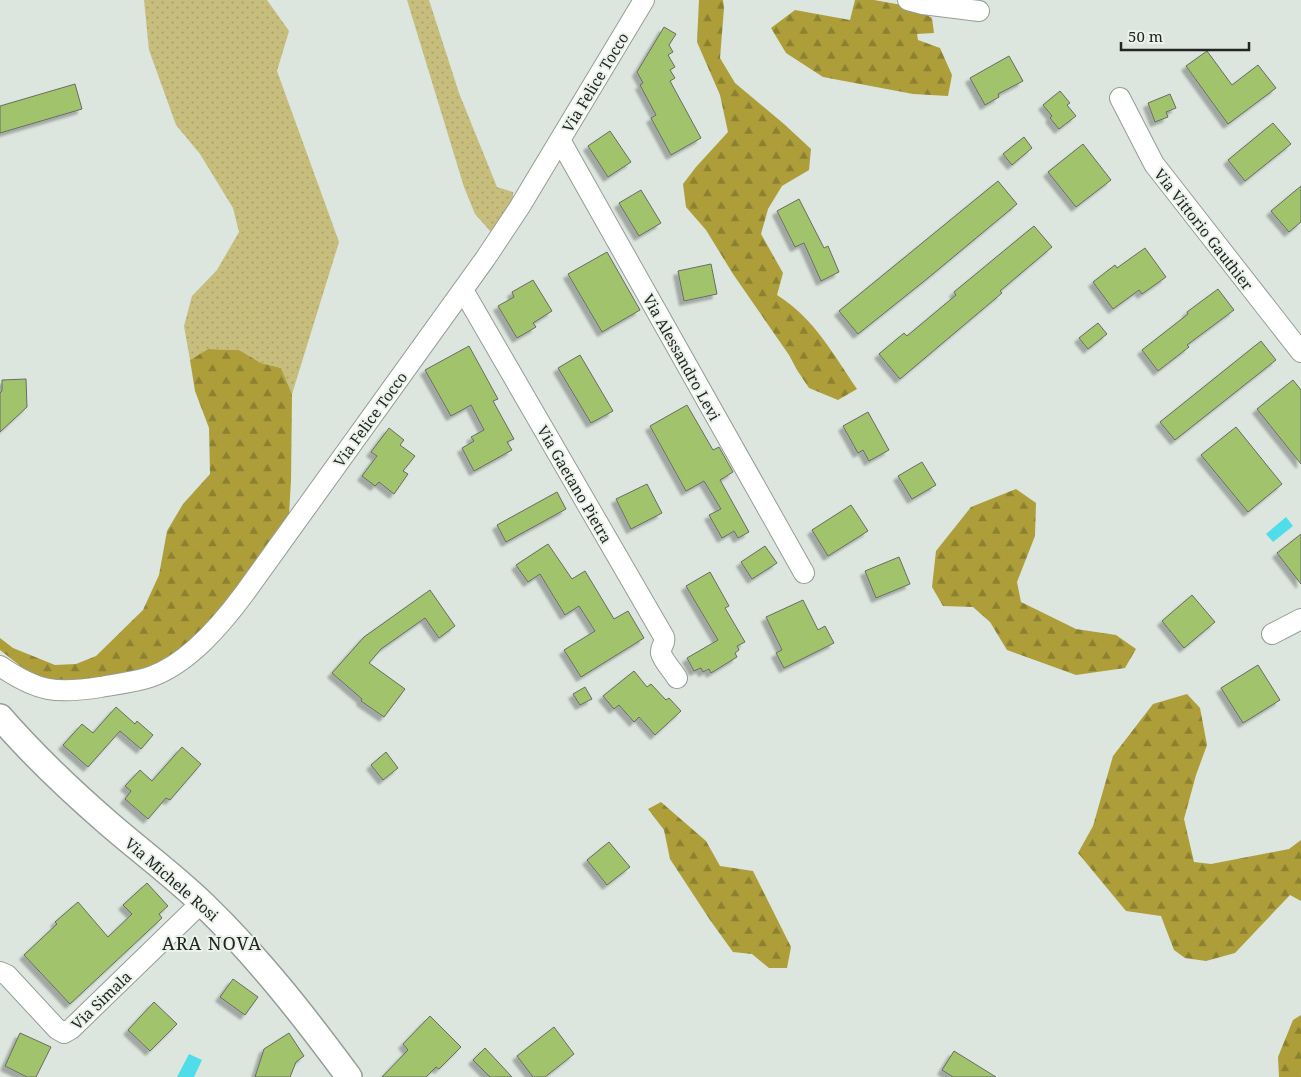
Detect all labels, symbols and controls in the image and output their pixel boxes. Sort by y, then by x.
scale bar [1121,20,1248,52]
text: 50 m [1128,26,1163,46]
street label: Via Felice Tocco [557,28,633,136]
street label: Via Vittorio Gauthier [1150,164,1258,294]
street label: Via Alessandro Levi [639,290,725,424]
street label: Via Felice Tocco [329,367,411,471]
street label: Via Gaetano Pietra [533,422,617,546]
street label: Via Michele Rosi [121,833,223,925]
district label: ARA NOVA [162,931,262,955]
street label: Via Simala [67,966,135,1034]

